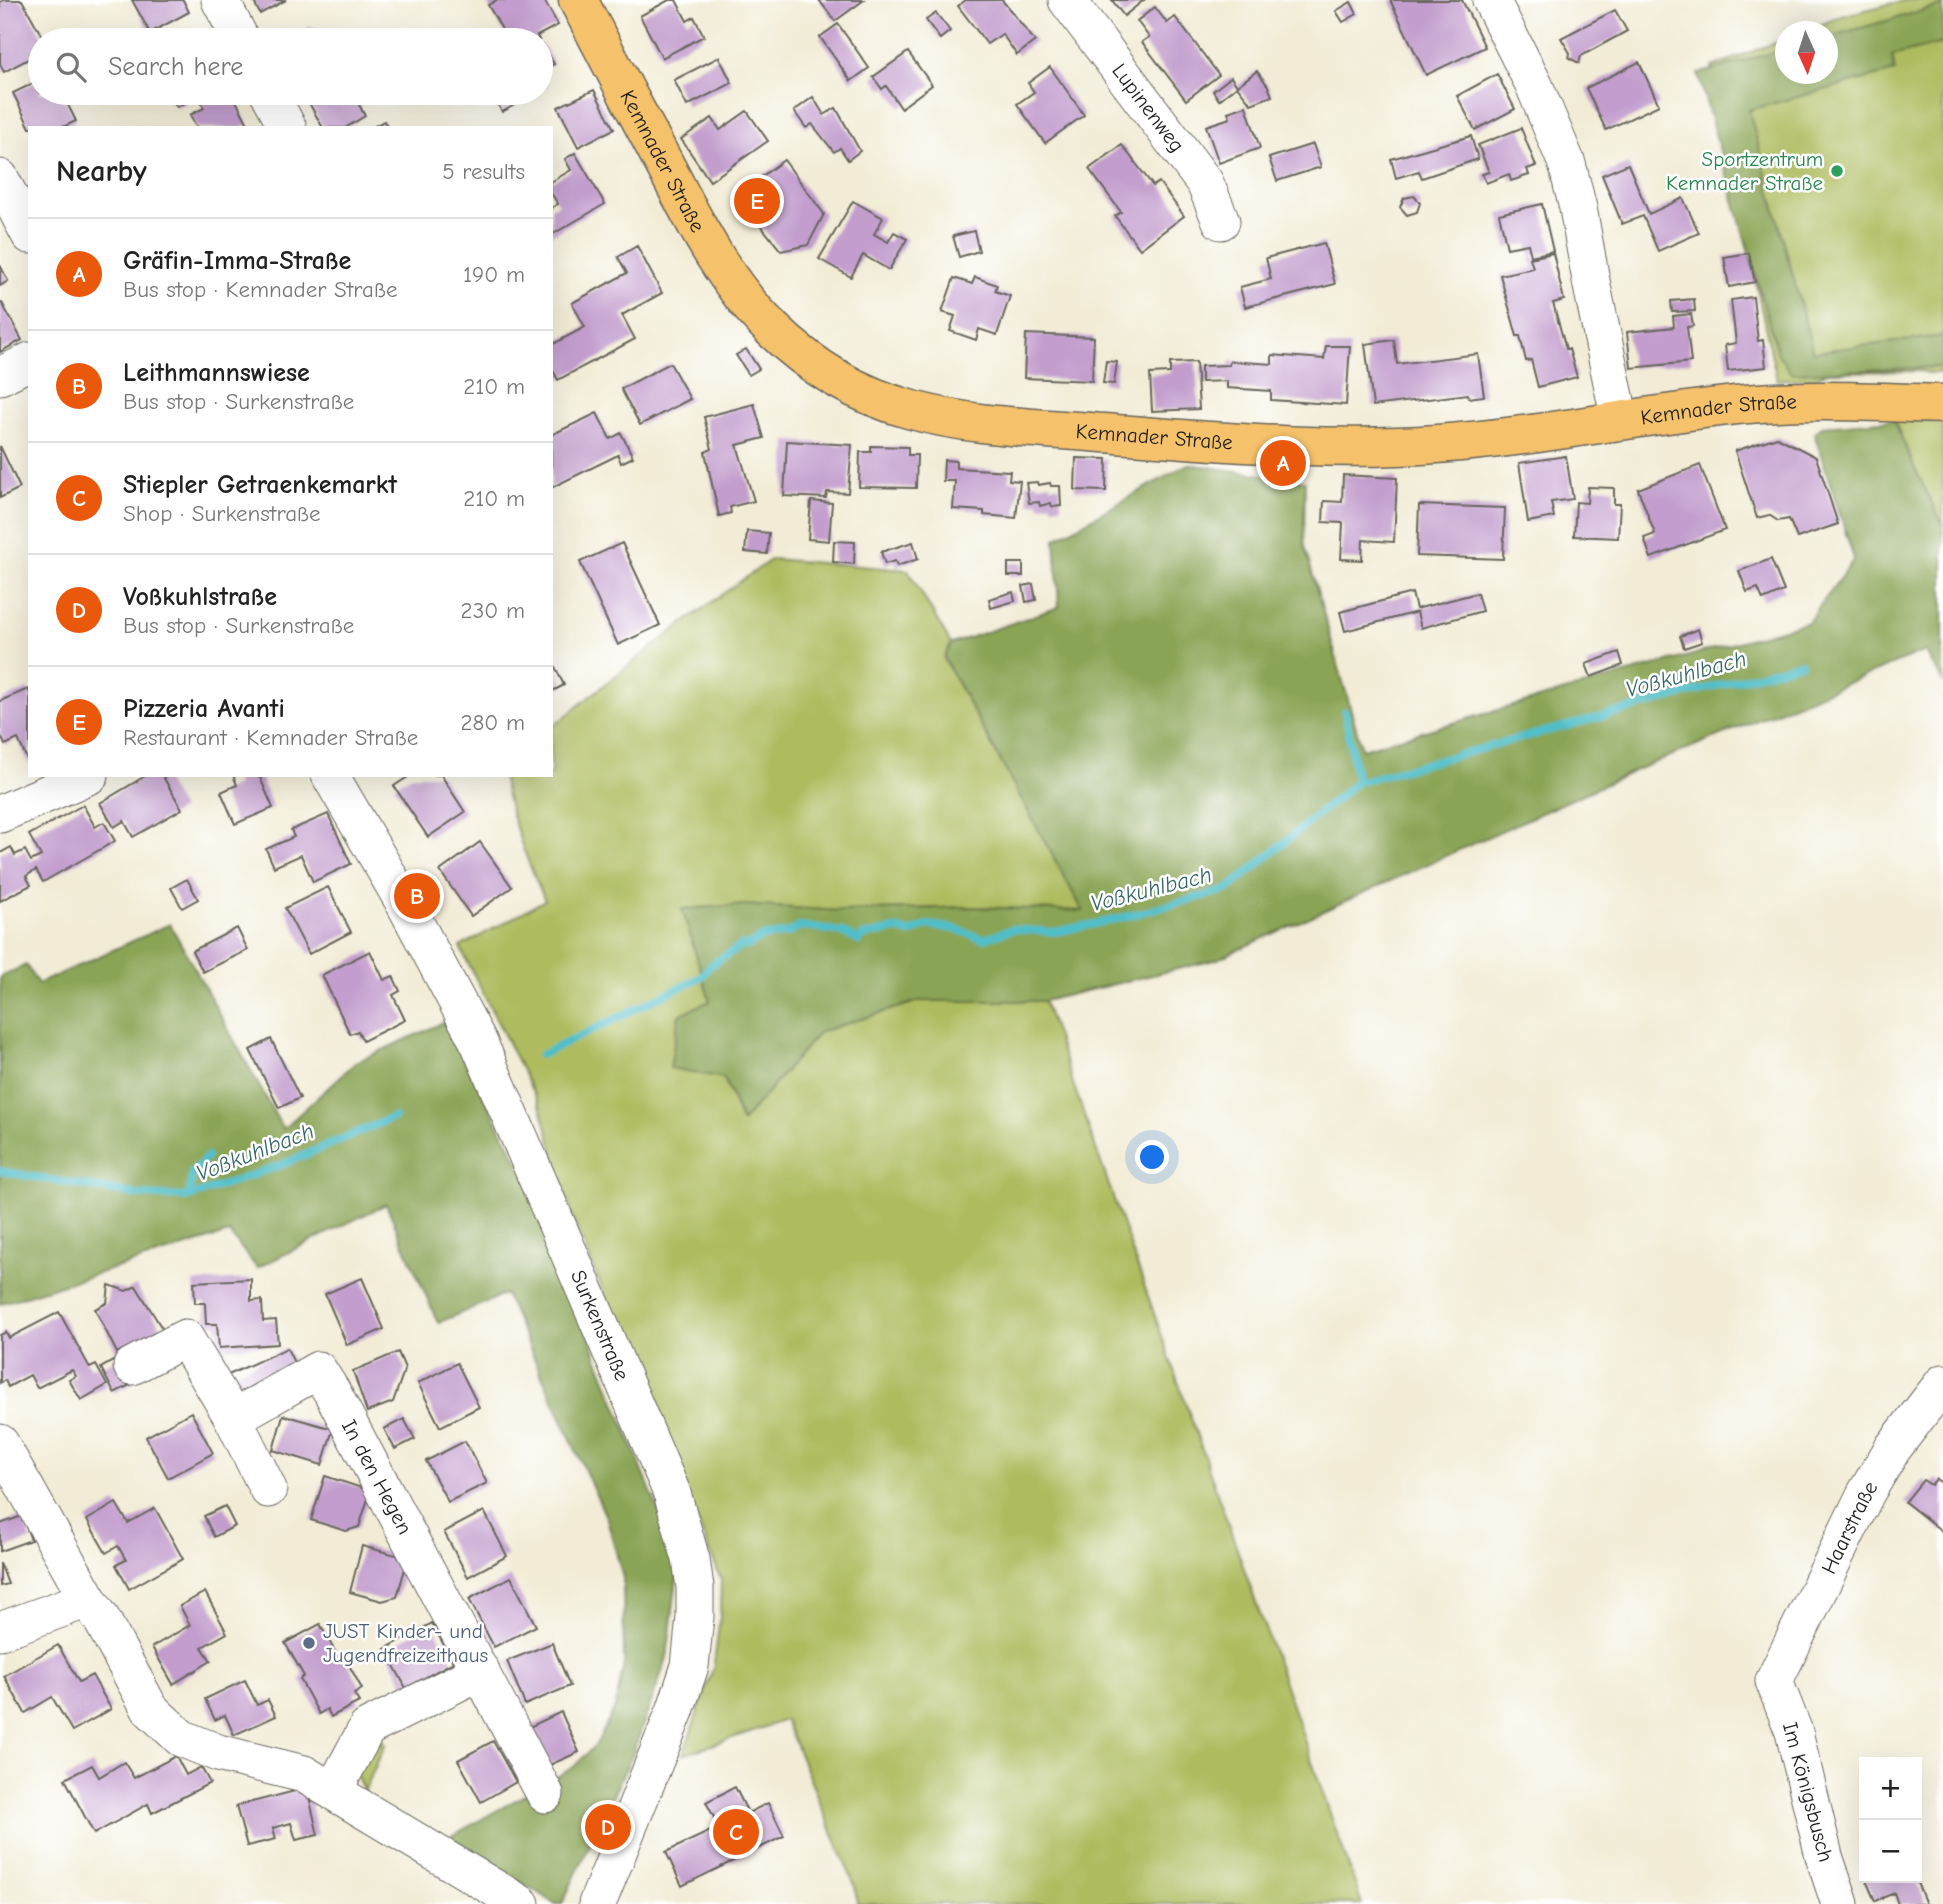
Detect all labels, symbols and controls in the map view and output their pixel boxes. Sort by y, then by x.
north arrow [1775,21,1838,84]
search box [28,28,553,105]
icon: search [52,48,90,86]
text: Search here [108,52,243,82]
street label: Lupinenweg [1107,59,1189,157]
street label: Kemnader Straße [615,86,710,236]
place label: Sportzentrum Kemnader Straße [1666,147,1823,195]
text: Nearby [56,154,147,189]
text: 5 results [442,158,525,185]
marker: Sportzentrum Kemnader Straße [1829,163,1845,179]
pin: E [734,175,780,227]
text: Gräfin-Imma-Straße [123,246,351,276]
text: A [73,261,85,288]
text: 190 m [463,261,525,288]
text: Bus stop · Kemnader Straße [123,276,398,303]
text: Leithmannswiese [123,358,310,388]
text: B [72,373,86,400]
text: 210 m [463,373,525,400]
text: Bus stop · Surkenstraße [123,388,354,415]
street label: Kemnader Straße [1639,389,1797,430]
street label: Kemnader Straße [1075,419,1234,454]
pin: A [1260,437,1306,489]
text: Stiepler Getraenkemarkt [123,470,397,500]
text: C [72,485,86,512]
text: 210 m [463,485,525,512]
text: Shop · Surkenstraße [123,500,321,527]
text: Voßkuhlstraße [123,582,277,612]
text: D [72,597,86,624]
text: 230 m [461,597,525,624]
text: Bus stop · Surkenstraße [123,612,354,639]
water label: Voßkuhlbach [1623,645,1749,703]
text: Pizzeria Avanti [123,694,285,724]
text: E [72,709,86,736]
text: 280 m [460,709,525,736]
text: Restaurant · Kemnader Straße [123,724,418,751]
water label: Voßkuhlbach [1088,861,1214,917]
pin: B [394,870,440,922]
water label: Voßkuhlbach [192,1117,318,1187]
your location [1135,1140,1169,1174]
street label: Surkenstraße [566,1267,634,1384]
street label: In den Hegen [337,1416,417,1538]
street label: Haarstraße [1816,1477,1882,1578]
place label: JUST Kinder- und Jugendfreizeithaus [323,1619,488,1667]
marker: JUST Kinder- und Jugendfreizeithaus [301,1635,317,1651]
street label: Im Königsbusch [1778,1719,1838,1865]
map controls [1859,1757,1922,1883]
button: + [1859,1757,1922,1820]
pin: D [585,1801,631,1853]
pin: C [713,1806,759,1858]
button: − [1859,1820,1922,1883]

